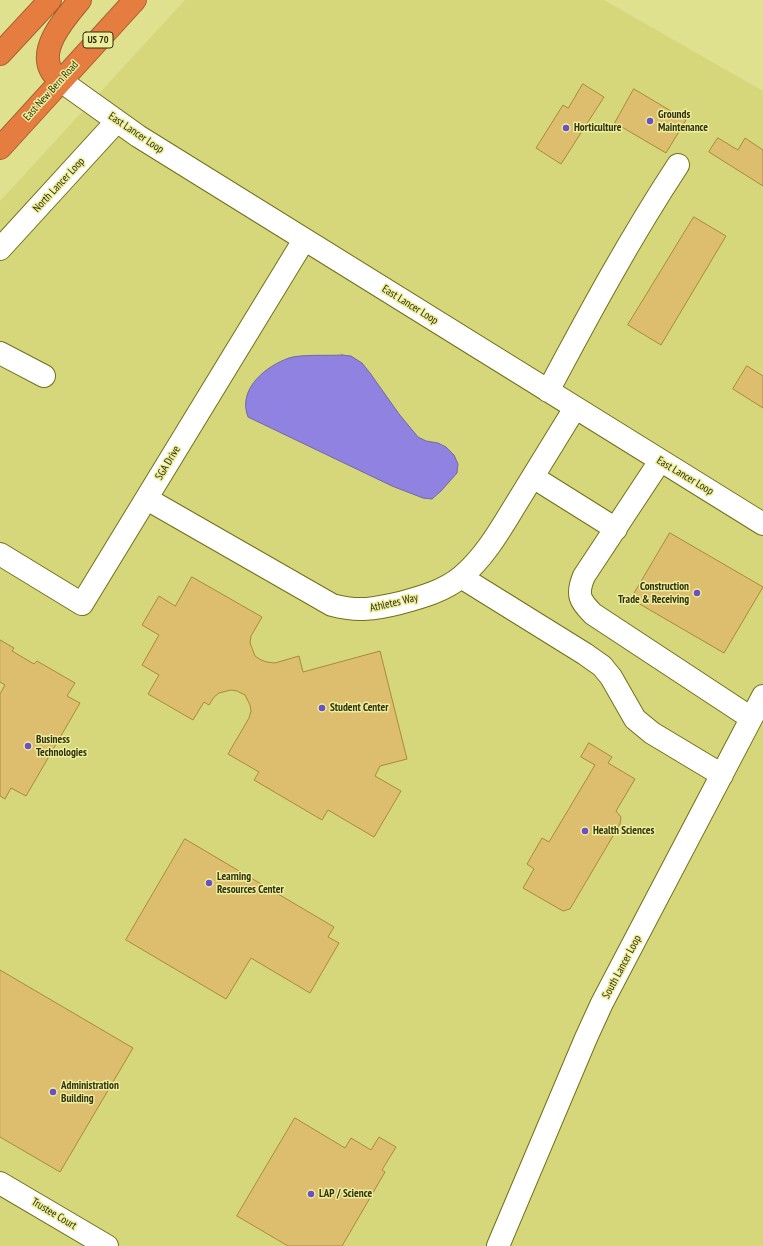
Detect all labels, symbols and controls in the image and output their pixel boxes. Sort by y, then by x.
road number: US 70 [83,32,113,48]
street label: East New Bern Road [21,58,81,124]
place label: Grounds Maintenance [658,108,708,134]
street label: East Lancer Loop [106,110,166,156]
marker: Grounds Maintenance [645,116,655,126]
place label: Horticulture [574,121,621,135]
marker: Horticulture [561,123,571,133]
street label: North Lancer Loop [30,155,88,215]
street label: East Lancer Loop [379,282,441,328]
street label: SGA Drive [153,443,183,483]
street label: East Lancer Loop [654,454,716,498]
place label: Construction Trade & Receiving [618,580,689,606]
marker: Construction Trade & Receiving [692,588,702,598]
street label: Athletes Way [369,591,419,615]
place label: Student Center [330,701,388,715]
marker: Student Center [317,703,327,713]
place label: Business Technologies [36,733,87,759]
marker: Business Technologies [23,741,33,751]
place label: Health Sciences [593,824,654,838]
marker: Health Sciences [580,826,590,836]
place label: Learning Resources Center [217,870,284,896]
marker: Learning Resources Center [204,878,214,888]
street label: South Lancer Loop [600,933,644,1001]
place label: Administration Building [61,1079,119,1105]
marker: Administration Building [48,1087,58,1097]
place label: LAP / Science [319,1187,372,1201]
marker: LAP / Science [306,1189,316,1199]
street label: Trustee Court [29,1195,79,1233]

